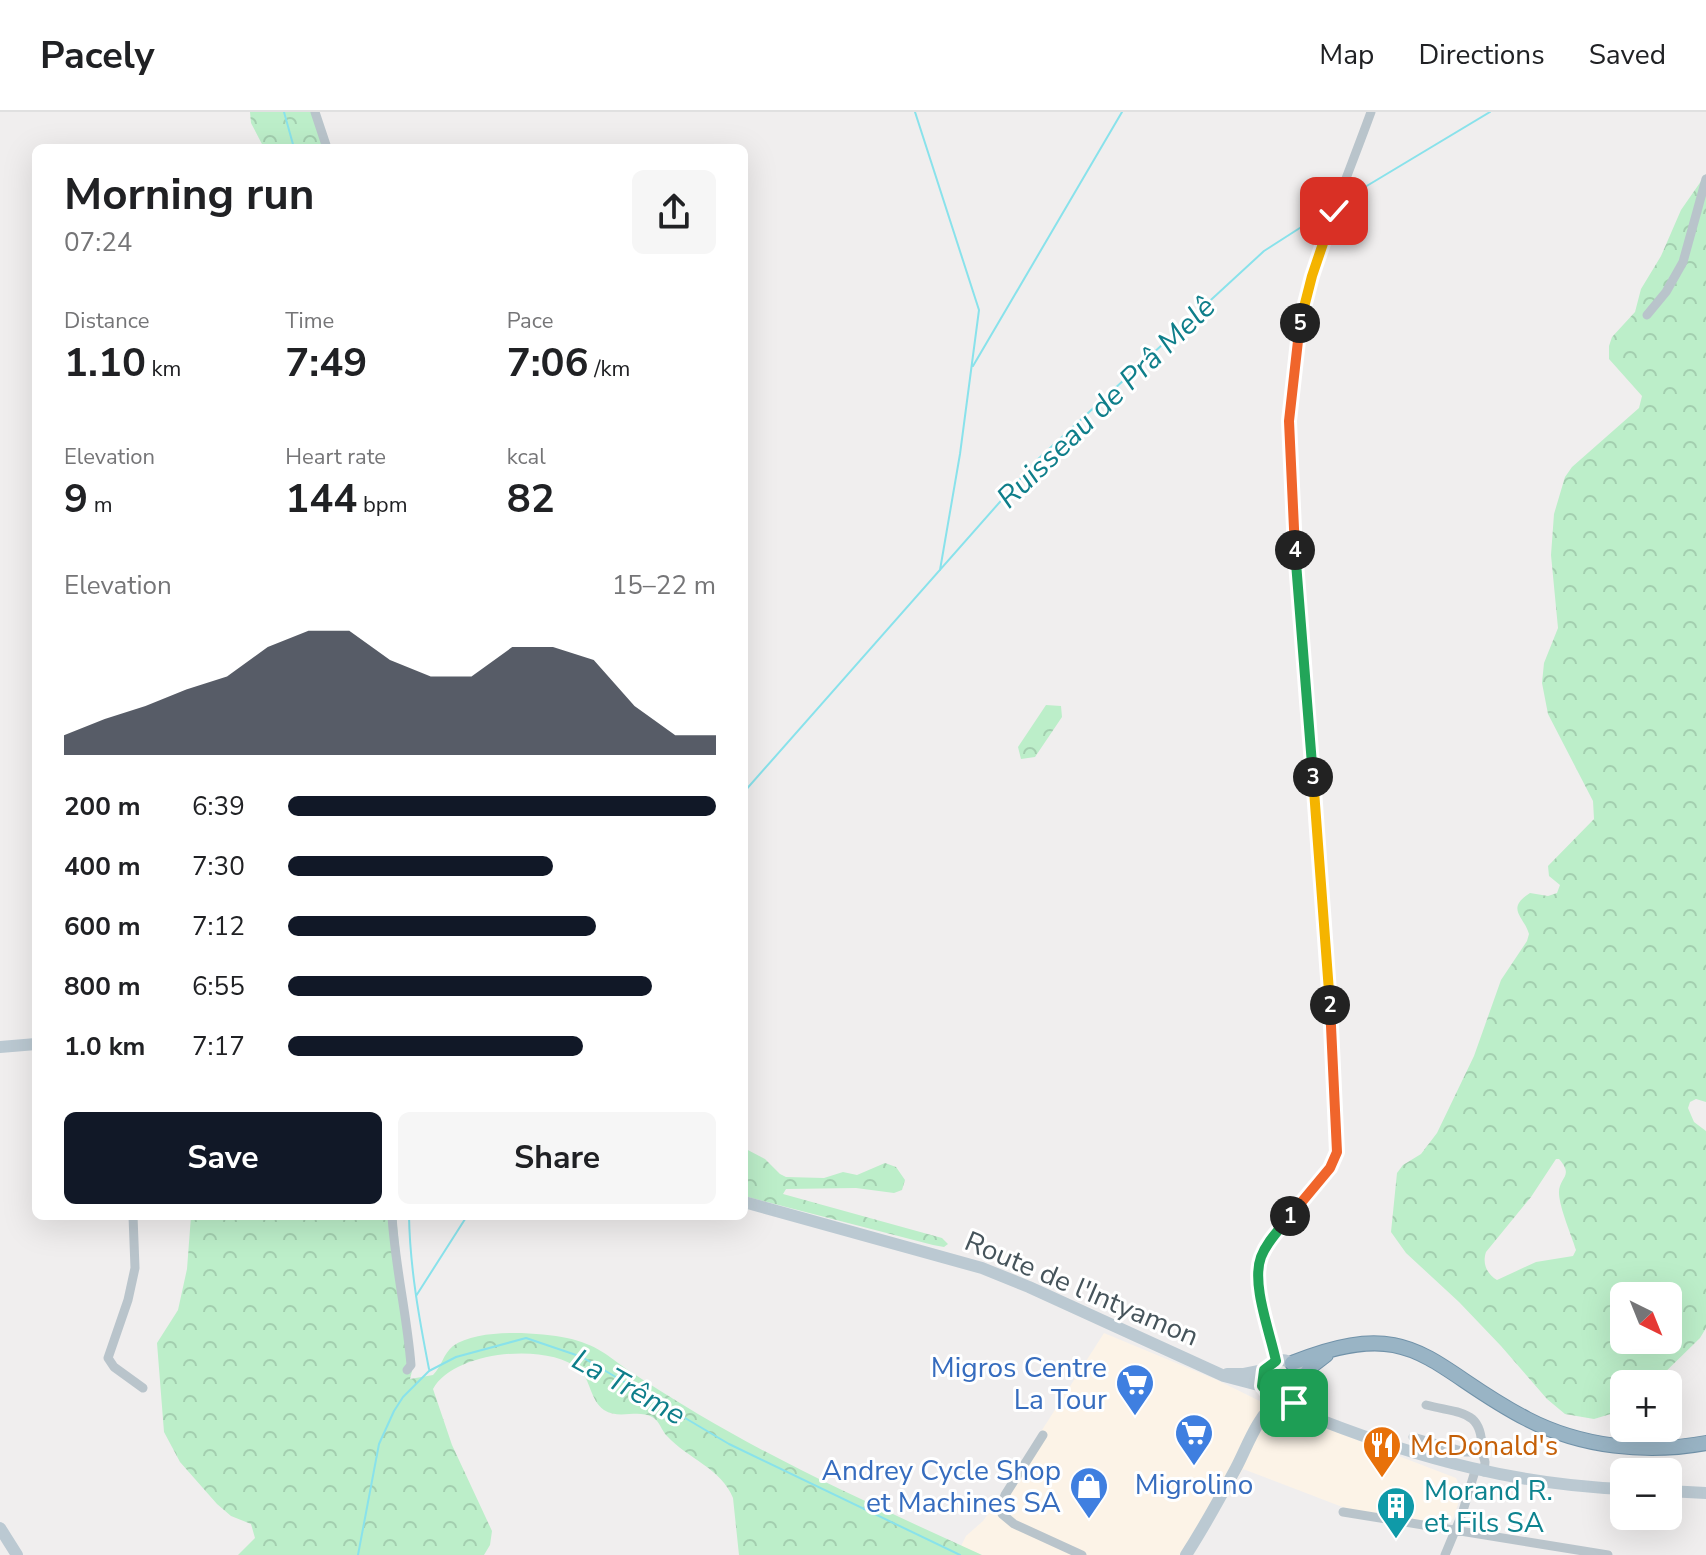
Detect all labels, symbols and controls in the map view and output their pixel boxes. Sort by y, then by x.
text: Pacely [40,30,154,81]
text: Map [1319,36,1374,74]
text: Directions [1418,36,1545,74]
text: Saved [1589,36,1666,74]
text: Morning run [64,165,314,225]
button: share [632,170,716,254]
pin [1300,177,1368,245]
icon: check [1312,189,1356,233]
text: 07:24 [64,225,132,260]
water label: Ruisseau de Prâ Melê [988,287,1225,518]
pin: 5 [1280,303,1320,343]
text: Distance [64,306,149,336]
text: Time [285,306,334,336]
text: Pace [507,306,553,336]
text: 5 [1293,308,1307,338]
text: 1.10 [64,336,146,390]
text: 7:49 [285,336,367,390]
text: 7:06 [507,336,589,390]
text: km [146,354,181,384]
text: /km [589,354,630,384]
text: Elevation [64,442,155,472]
text: Heart rate [285,442,386,472]
text: kcal [507,442,546,472]
text: 9 [64,472,88,526]
text: 144 [285,472,357,526]
text: 82 [507,472,555,526]
text: m [88,490,113,520]
text: bpm [357,490,407,520]
pin: 4 [1275,530,1315,570]
text: 4 [1288,535,1302,565]
text: Elevation [64,568,172,603]
text: 15–22 m [612,568,716,603]
pin: 3 [1293,757,1333,797]
text: 3 [1306,762,1320,792]
text: 200 m [64,789,141,824]
text: 6:39 [192,789,245,824]
text: 400 m [64,849,141,884]
text: 7:30 [192,849,245,884]
text: 600 m [64,909,141,944]
text: 7:12 [192,909,245,944]
text: 800 m [64,969,141,1004]
text: 6:55 [192,969,245,1004]
pin: 2 [1310,985,1350,1025]
text: 2 [1323,990,1337,1020]
text: 1.0 km [64,1029,145,1064]
text: 7:17 [192,1029,245,1064]
button: Save [64,1112,382,1204]
button: Share [398,1112,716,1204]
pin: 1 [1270,1196,1310,1236]
text: 1 [1283,1201,1297,1231]
street label: Route de l'Intyamon [959,1222,1204,1355]
north arrow [1610,1282,1682,1354]
map controls [1610,1282,1682,1530]
water label: La Trême [565,1339,693,1435]
place label: Migros Centre La Tour [931,1349,1107,1419]
supermarket icon: Migros Centre La Tour [1114,1362,1156,1417]
pin [1260,1369,1328,1437]
button: + [1610,1370,1682,1442]
icon: arrive [1272,1381,1316,1425]
supermarket icon: Migrolino [1173,1412,1215,1467]
restaurant icon: McDonald's [1361,1424,1403,1479]
place label: McDonald's [1410,1427,1558,1465]
place label: Andrey Cycle Shop et Machines SA [822,1452,1061,1522]
button: − [1610,1458,1682,1530]
shop icon: Andrey Cycle Shop et Machines SA [1068,1465,1110,1520]
place label: Migrolino [1135,1466,1253,1504]
place label: Morand R. et Fils SA [1424,1472,1553,1542]
building icon: Morand R. et Fils SA [1375,1485,1417,1540]

